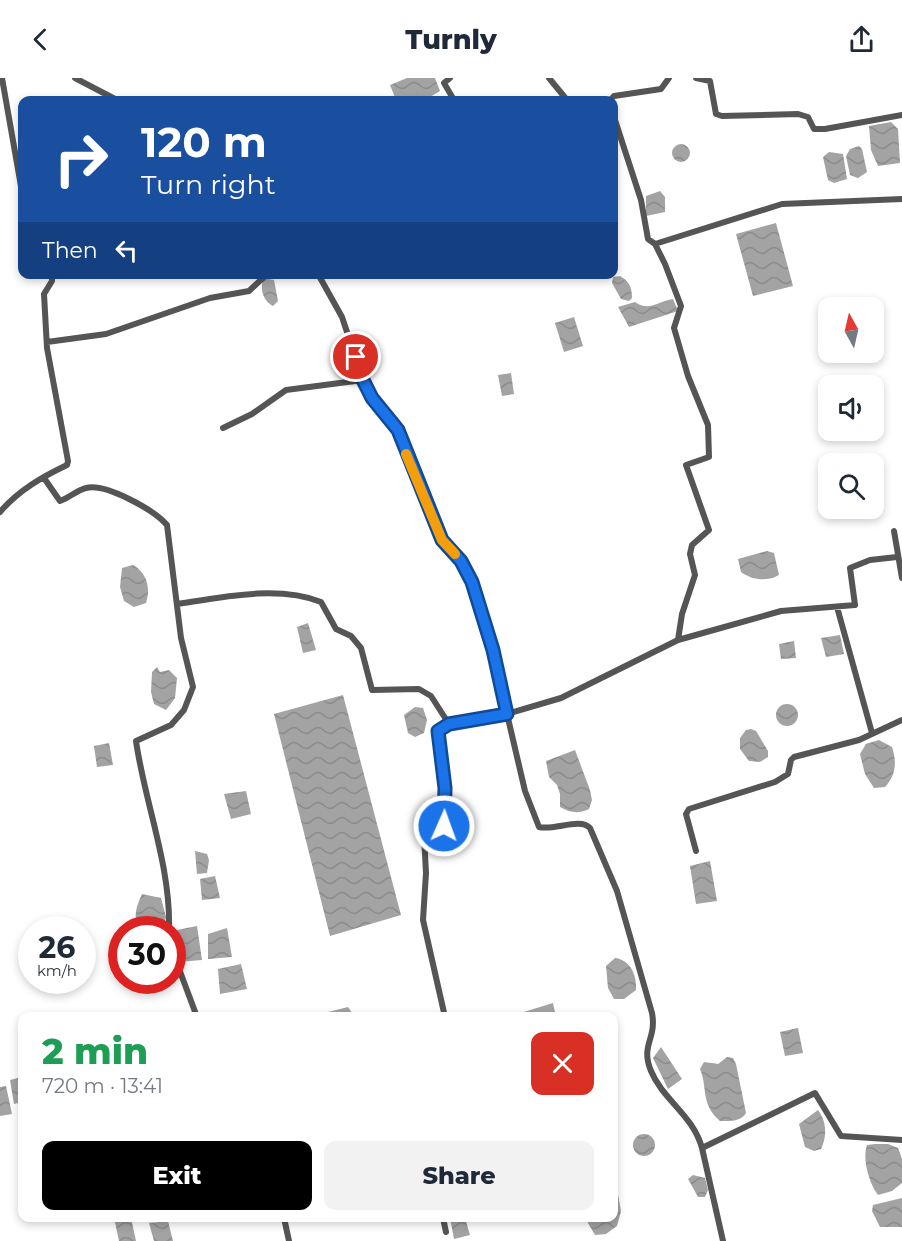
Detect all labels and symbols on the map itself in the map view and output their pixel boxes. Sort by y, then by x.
north arrow [818,297,884,363]
pin [330,331,381,382]
position arrow [412,794,476,858]
speed limit sign: 30 [108,916,186,994]

